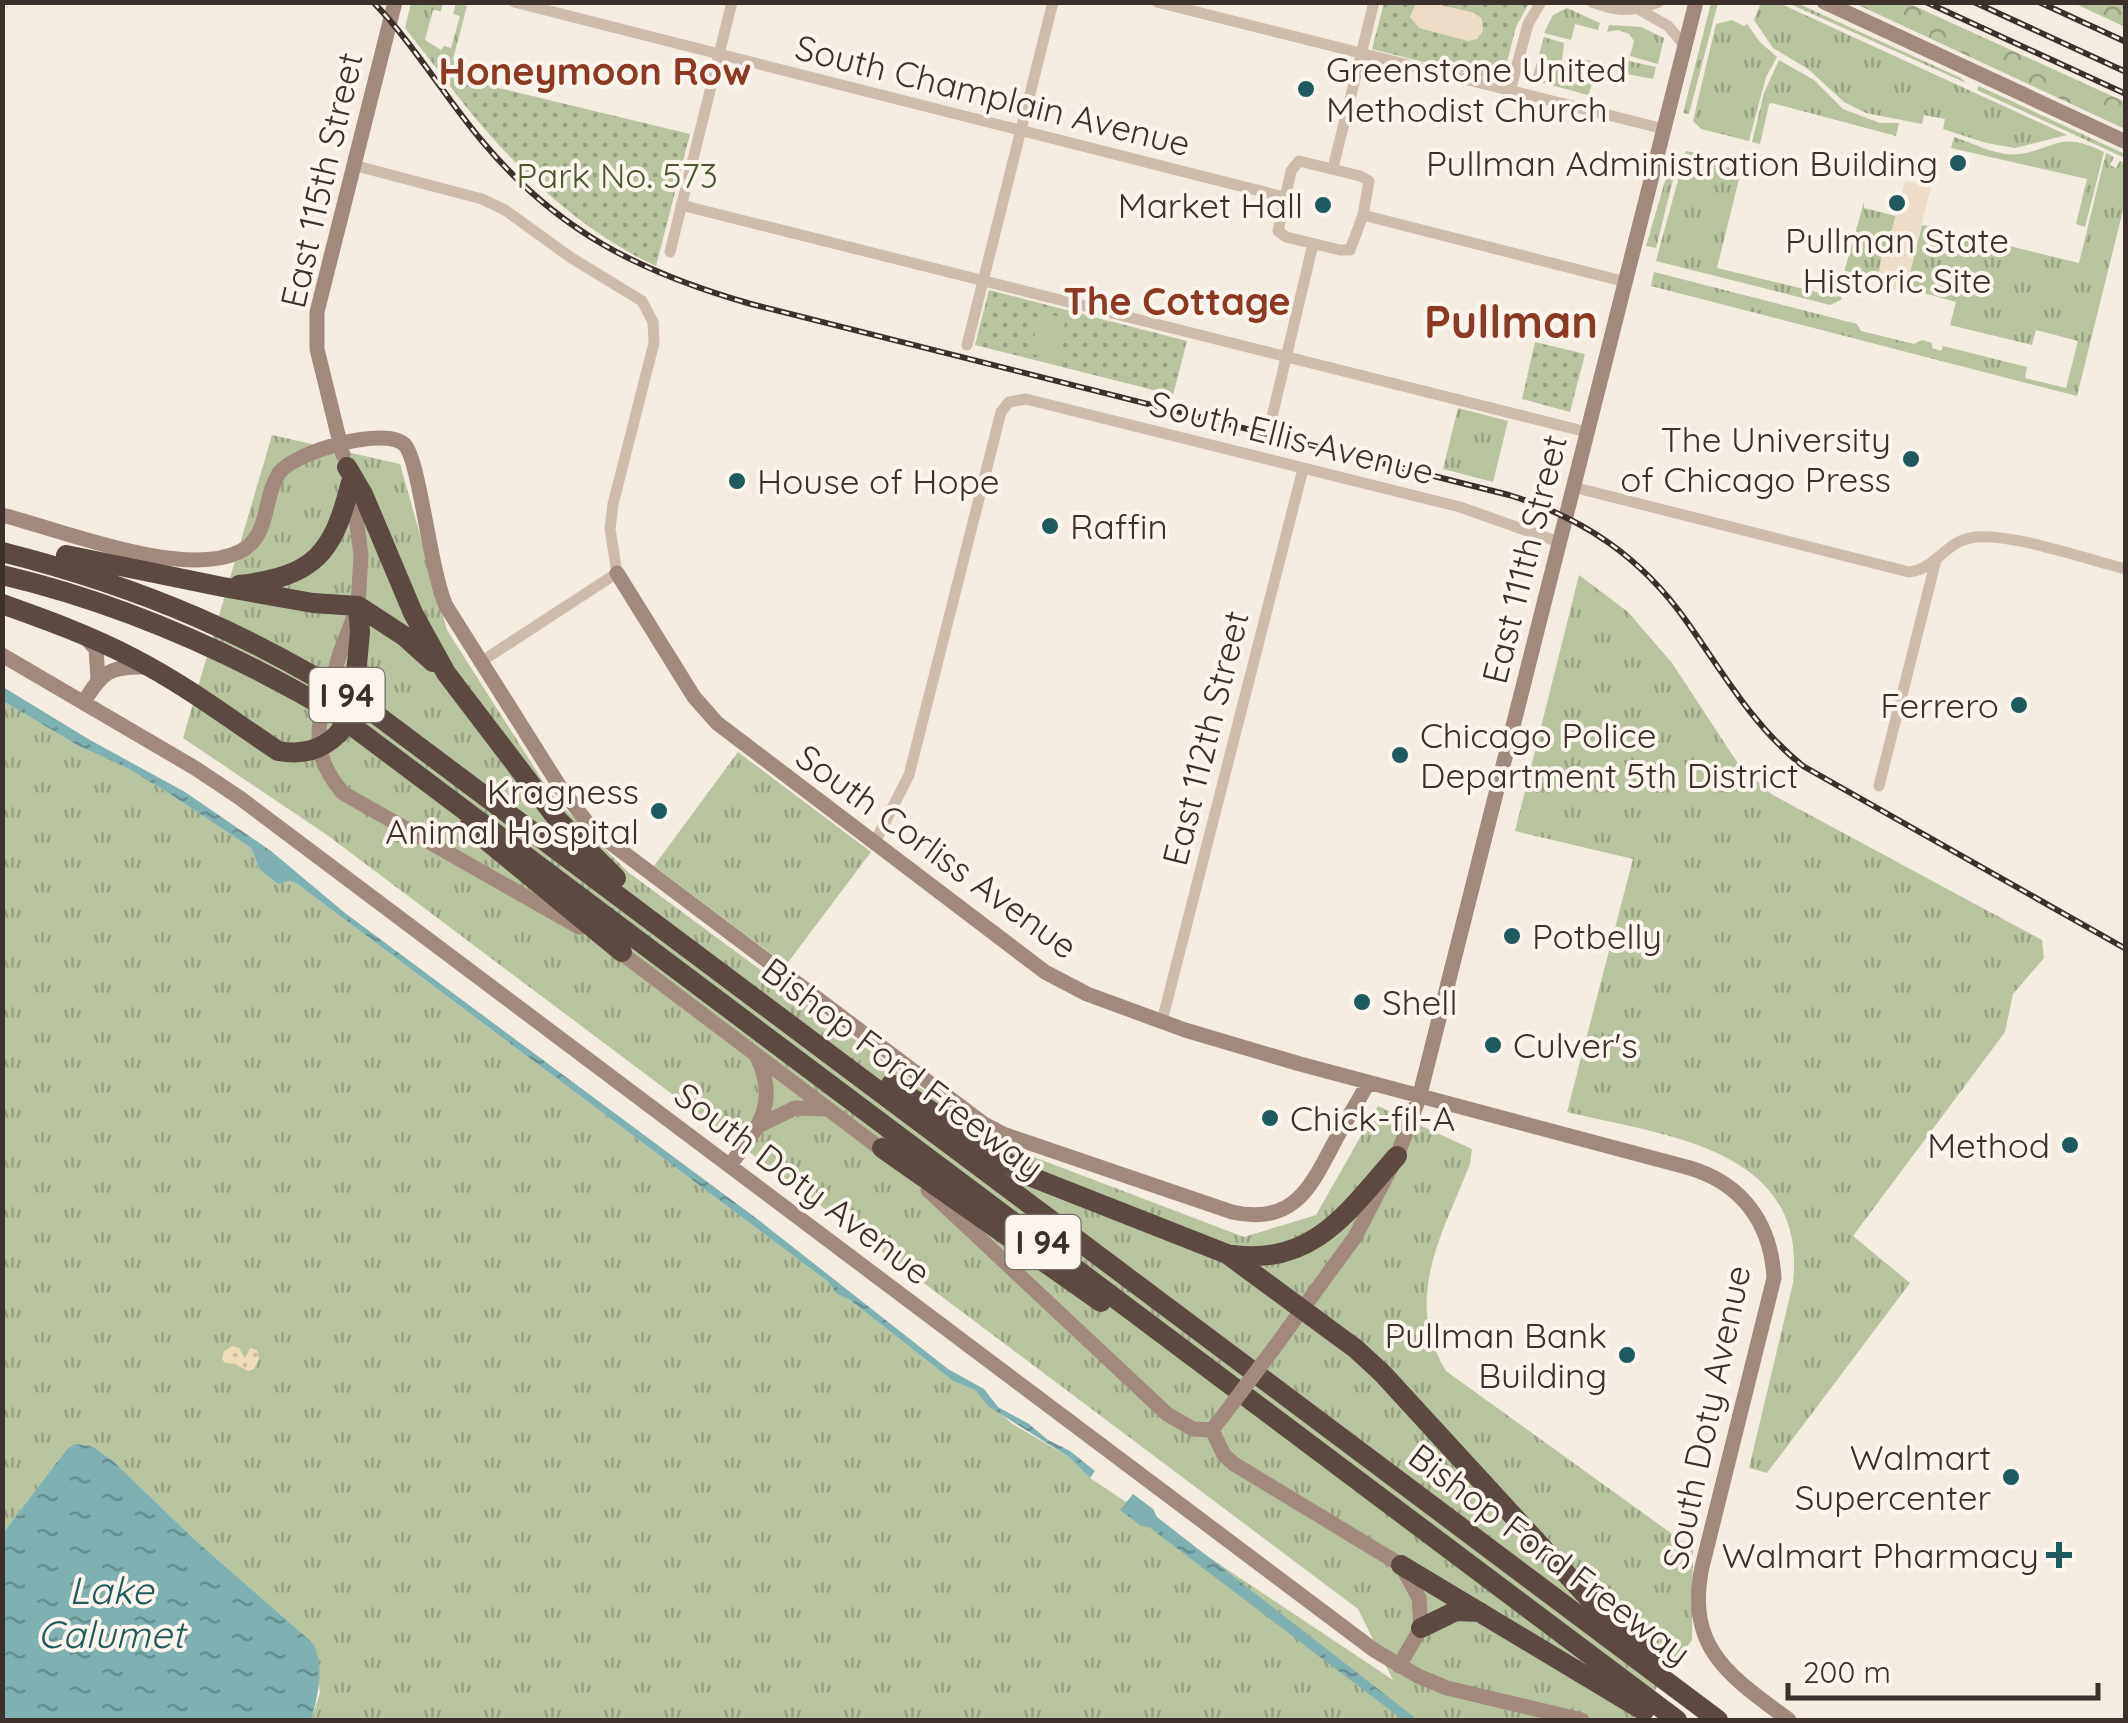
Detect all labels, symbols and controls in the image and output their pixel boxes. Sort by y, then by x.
street label: South Champlain Avenue [791,25,1195,165]
district label: Honeymoon Row [439,47,751,95]
place label: Greenstone United Methodist Church [1326,47,1627,131]
street label: East 115th Street [270,48,372,312]
marker: Greenstone United Methodist Church [1295,78,1317,100]
place label: Pullman Administration Building [1426,141,1938,185]
marker: Pullman Administration Building [1947,152,1969,174]
park label: Park No. 573 [516,153,718,197]
place label: Market Hall [1118,183,1303,227]
marker: Pullman State Historic Site [1886,192,1908,214]
marker: Market Hall [1312,194,1334,216]
place label: Pullman State Historic Site [1785,218,2009,302]
district label: The Cottage [1063,277,1291,325]
district label: Pullman [1424,293,1598,349]
street label: South Ellis Avenue [1145,380,1439,494]
place label: The University of Chicago Press [1620,417,1891,501]
street label: East 111th Street [1472,430,1576,688]
marker: The University of Chicago Press [1900,448,1922,470]
place label: House of Hope [757,459,1000,503]
marker: House of Hope [726,470,748,492]
place label: Raffin [1070,504,1168,548]
marker: Raffin [1039,515,1061,537]
street label: East 112th Street [1152,606,1258,870]
road number: I 94 [310,668,384,722]
place label: Ferrero [1880,683,1999,727]
marker: Ferrero [2008,694,2030,716]
place label: Chicago Police Department 5th District [1420,713,1799,797]
street label: South Corliss Avenue [788,734,1086,968]
marker: Chicago Police Department 5th District [1389,744,1411,766]
place label: Kragness Animal Hospital [385,769,639,853]
marker: Kragness Animal Hospital [648,800,670,822]
place label: Potbelly [1532,914,1662,958]
marker: Potbelly [1501,925,1523,947]
street label: Bishop Ford Freeway [753,948,1053,1188]
place label: Shell [1382,980,1457,1024]
marker: Shell [1351,991,1373,1013]
place label: Culver's [1513,1023,1638,1067]
marker: Culver's [1482,1034,1504,1056]
street label: South Doty Avenue [666,1072,940,1294]
place label: Chick-fil-A [1290,1096,1455,1140]
marker: Chick-fil-A [1259,1107,1281,1129]
place label: Method [1927,1123,2050,1167]
marker: Method [2059,1134,2081,1156]
road number: I 94 [1006,1215,1080,1269]
street label: South Doty Avenue [1652,1261,1760,1573]
place label: Pullman Bank Building [1384,1313,1607,1397]
marker: Pullman Bank Building [1616,1344,1638,1366]
street label: Bishop Ford Freeway [1400,1434,1700,1674]
place label: Walmart Supercenter [1795,1435,1991,1519]
marker: Walmart Supercenter [2000,1466,2022,1488]
place label: Walmart Pharmacy [1722,1533,2039,1577]
marker: Walmart Pharmacy [2048,1544,2070,1566]
water label: Lake Calumet [37,1566,189,1658]
scale bar [1788,1638,2098,1700]
text: 200 m [1803,1653,1891,1691]

